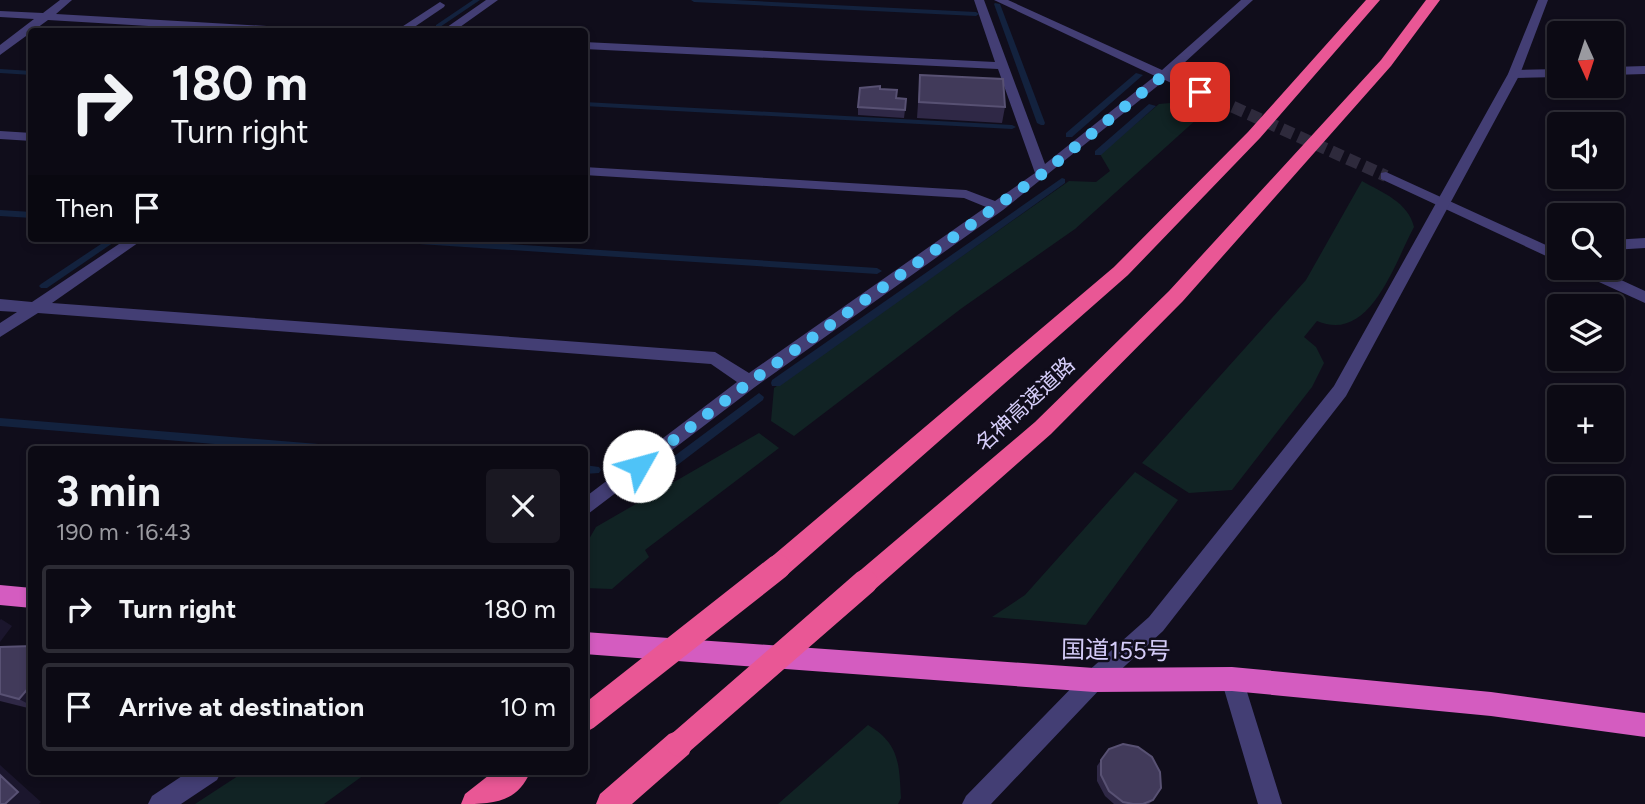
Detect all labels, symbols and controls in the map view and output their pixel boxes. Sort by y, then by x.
north arrow [1547,21,1624,98]
map controls [1547,21,1624,553]
text: 180 m [171,53,308,112]
icon: right [56,56,147,147]
pin [1170,62,1230,122]
icon: arrive [1181,73,1219,111]
button: sound [1547,112,1624,189]
text: Turn right [171,113,309,151]
icon: arrive [128,189,166,227]
text: Then [56,192,114,224]
button: search [1547,203,1624,280]
button: layers [1547,294,1624,371]
street label: 名神高速道路 [970,352,1080,456]
button: + [1547,385,1624,462]
position arrow [602,429,676,503]
text: 3 min [56,466,161,517]
button: close [486,469,560,543]
button: − [1547,476,1624,553]
text: 190 m · 16:43 [56,518,191,546]
icon: right [60,590,98,628]
text: Turn right [119,593,236,625]
text: 180 m [484,593,556,625]
street label: 国道155号 [1061,635,1171,665]
icon: arrive [60,688,98,726]
text: Arrive at destination [119,691,364,723]
text: 10 m [500,691,556,723]

